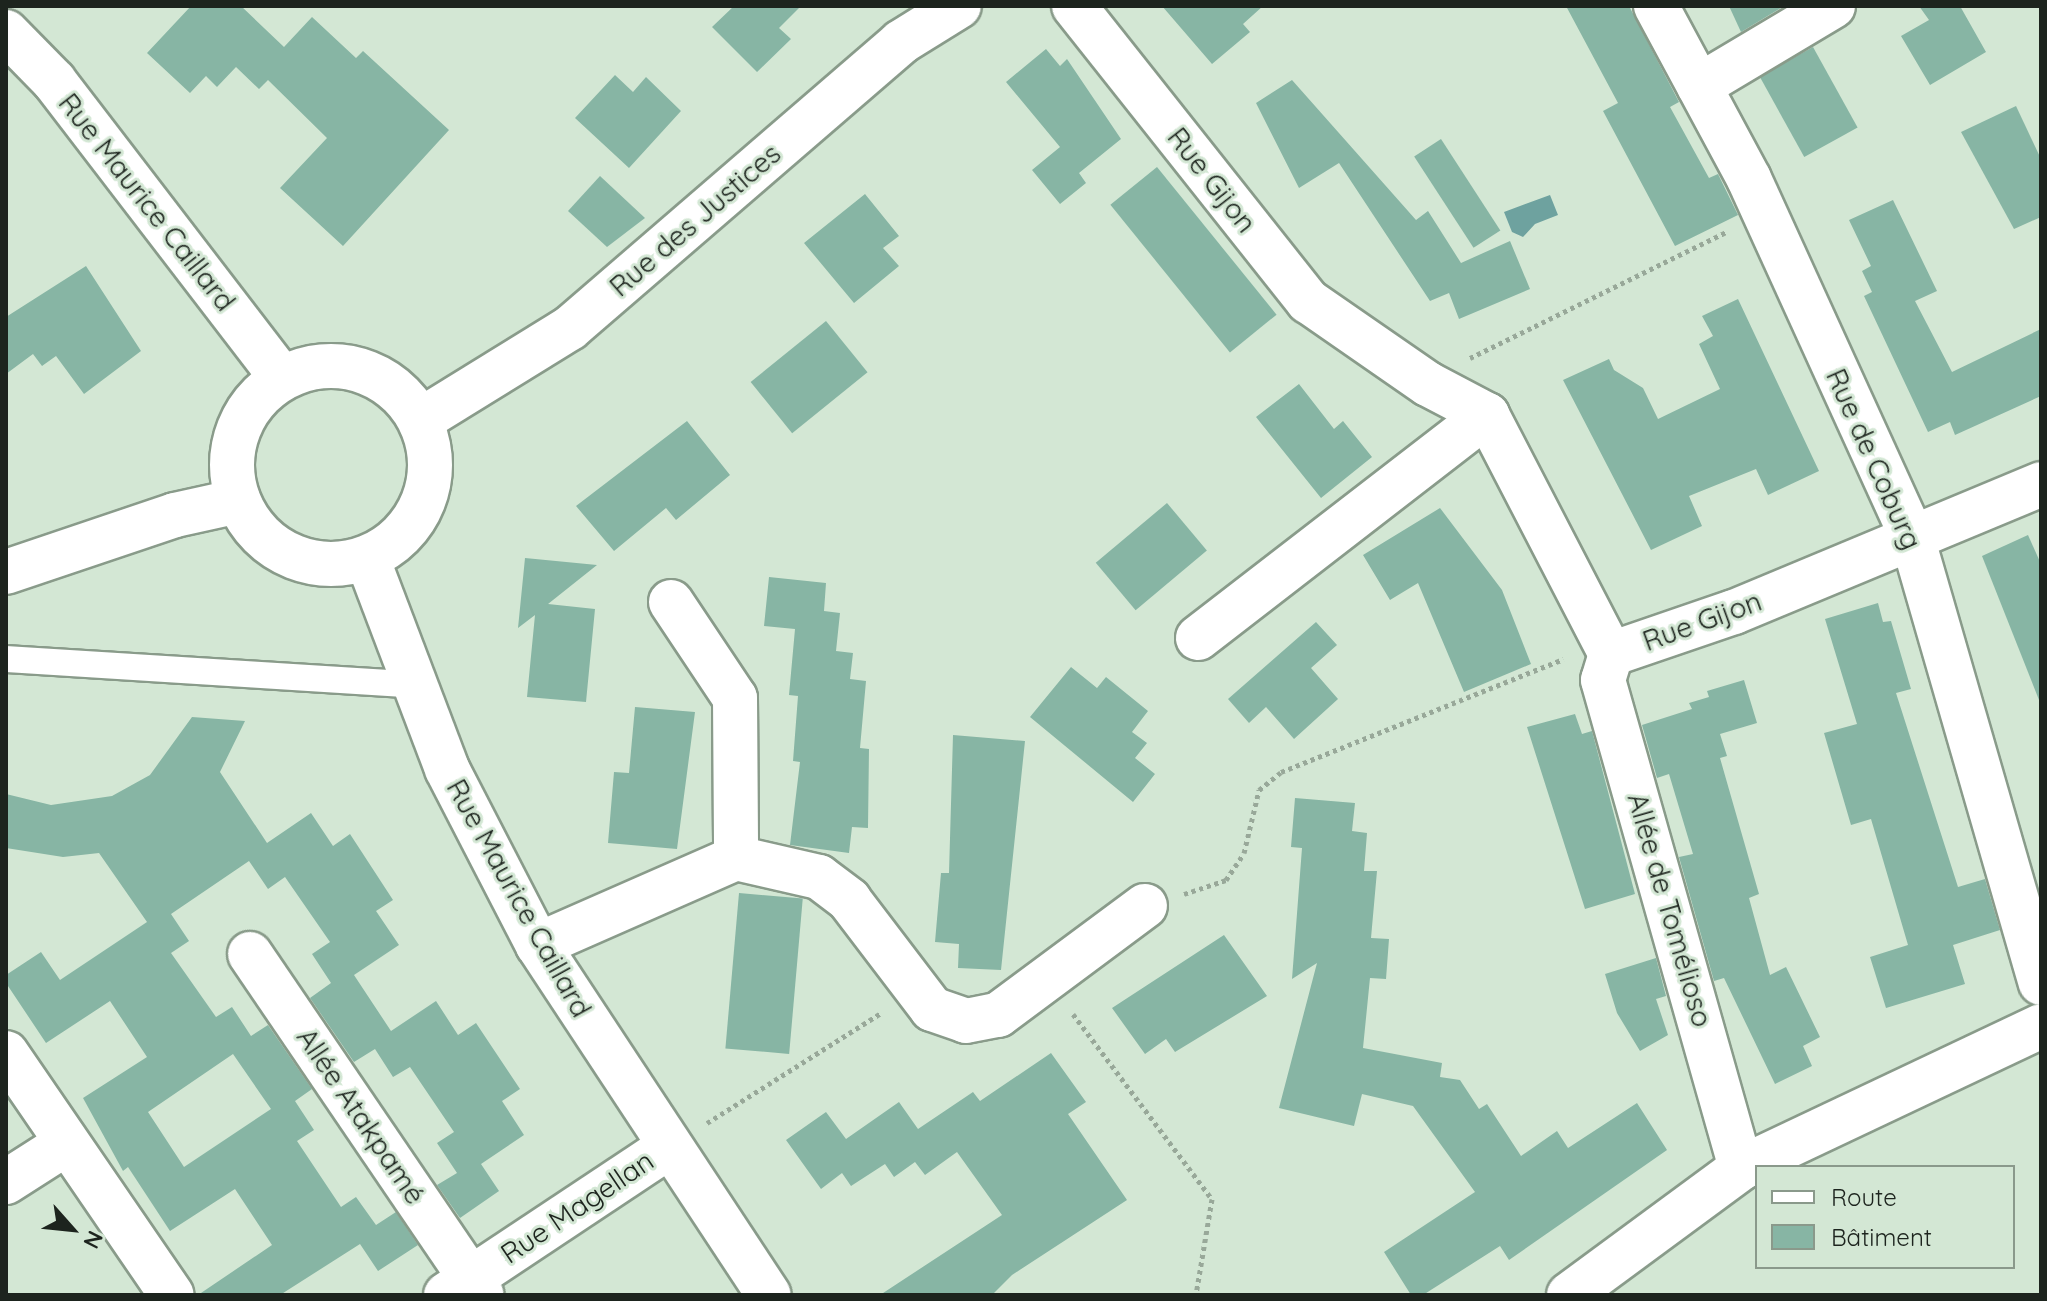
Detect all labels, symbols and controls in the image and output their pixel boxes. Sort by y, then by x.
street label: Rue Maurice Caillard [52,87,242,317]
street label: Rue Gijon [1161,121,1263,239]
street label: Rue des Justices [603,137,787,303]
street label: Rue de Coburg [1819,363,1929,555]
street label: Rue Gijon [1638,584,1766,658]
street label: Rue Maurice Caillard [440,773,598,1023]
street label: Allée de Tomélioso [1621,789,1719,1031]
street label: Allée Atakpamé [290,1022,432,1210]
street label: Rue Magellan [494,1144,660,1270]
legend [1755,1165,2015,1269]
text: Route [1831,1182,1897,1212]
north arrow [32,1189,112,1269]
text: Bâtiment [1831,1222,1932,1252]
text: N [77,1226,110,1253]

